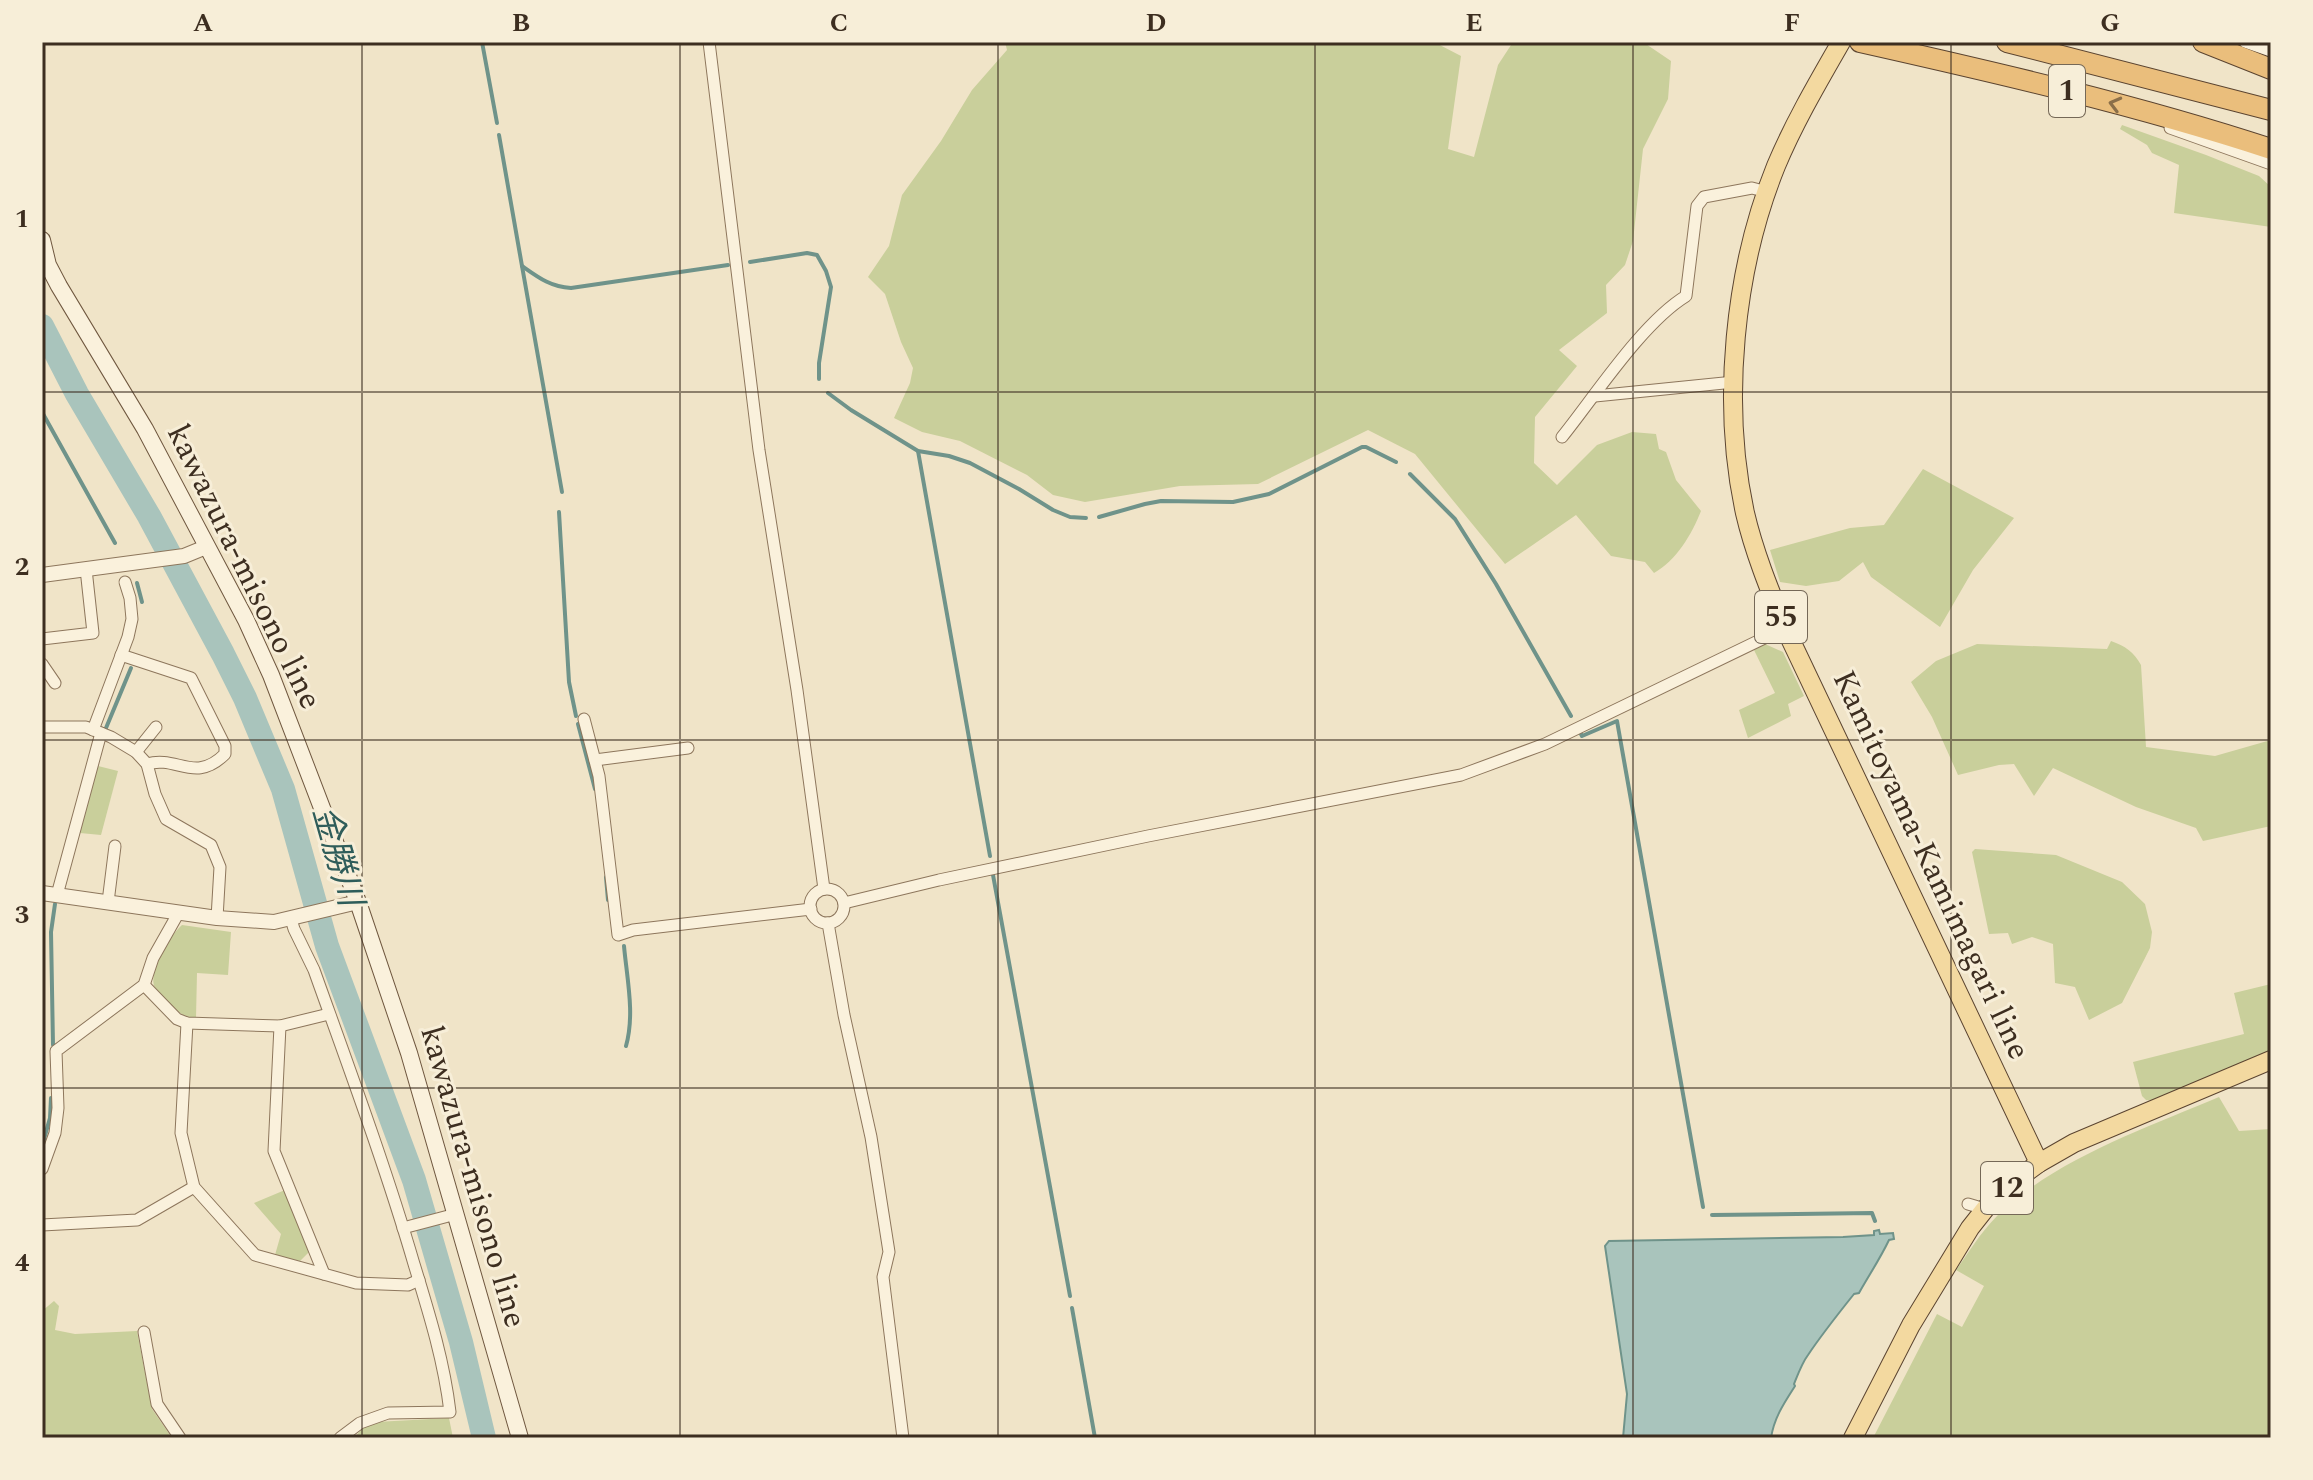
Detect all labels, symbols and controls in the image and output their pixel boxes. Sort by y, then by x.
text: A [193,3,213,43]
text: B [512,3,530,43]
text: C [830,3,848,43]
text: D [1146,3,1166,43]
text: E [1465,3,1483,43]
text: F [1784,3,1800,43]
text: G [2100,3,2120,43]
road number: 1 [2049,65,2085,117]
one-way arrow [2109,96,2123,113]
text: 1 [15,199,29,239]
street label: kawazura-misono line [154,416,334,718]
text: 2 [15,547,29,587]
road number: 55 [1755,591,1807,643]
street label: Kamitoyama-Kamimagari line [1819,662,2043,1068]
water label: 金勝川 [298,800,377,915]
text: 3 [15,895,29,935]
street label: kawazura-misono line [406,1020,540,1334]
road number: 12 [1981,1162,2033,1214]
text: 4 [15,1243,30,1283]

